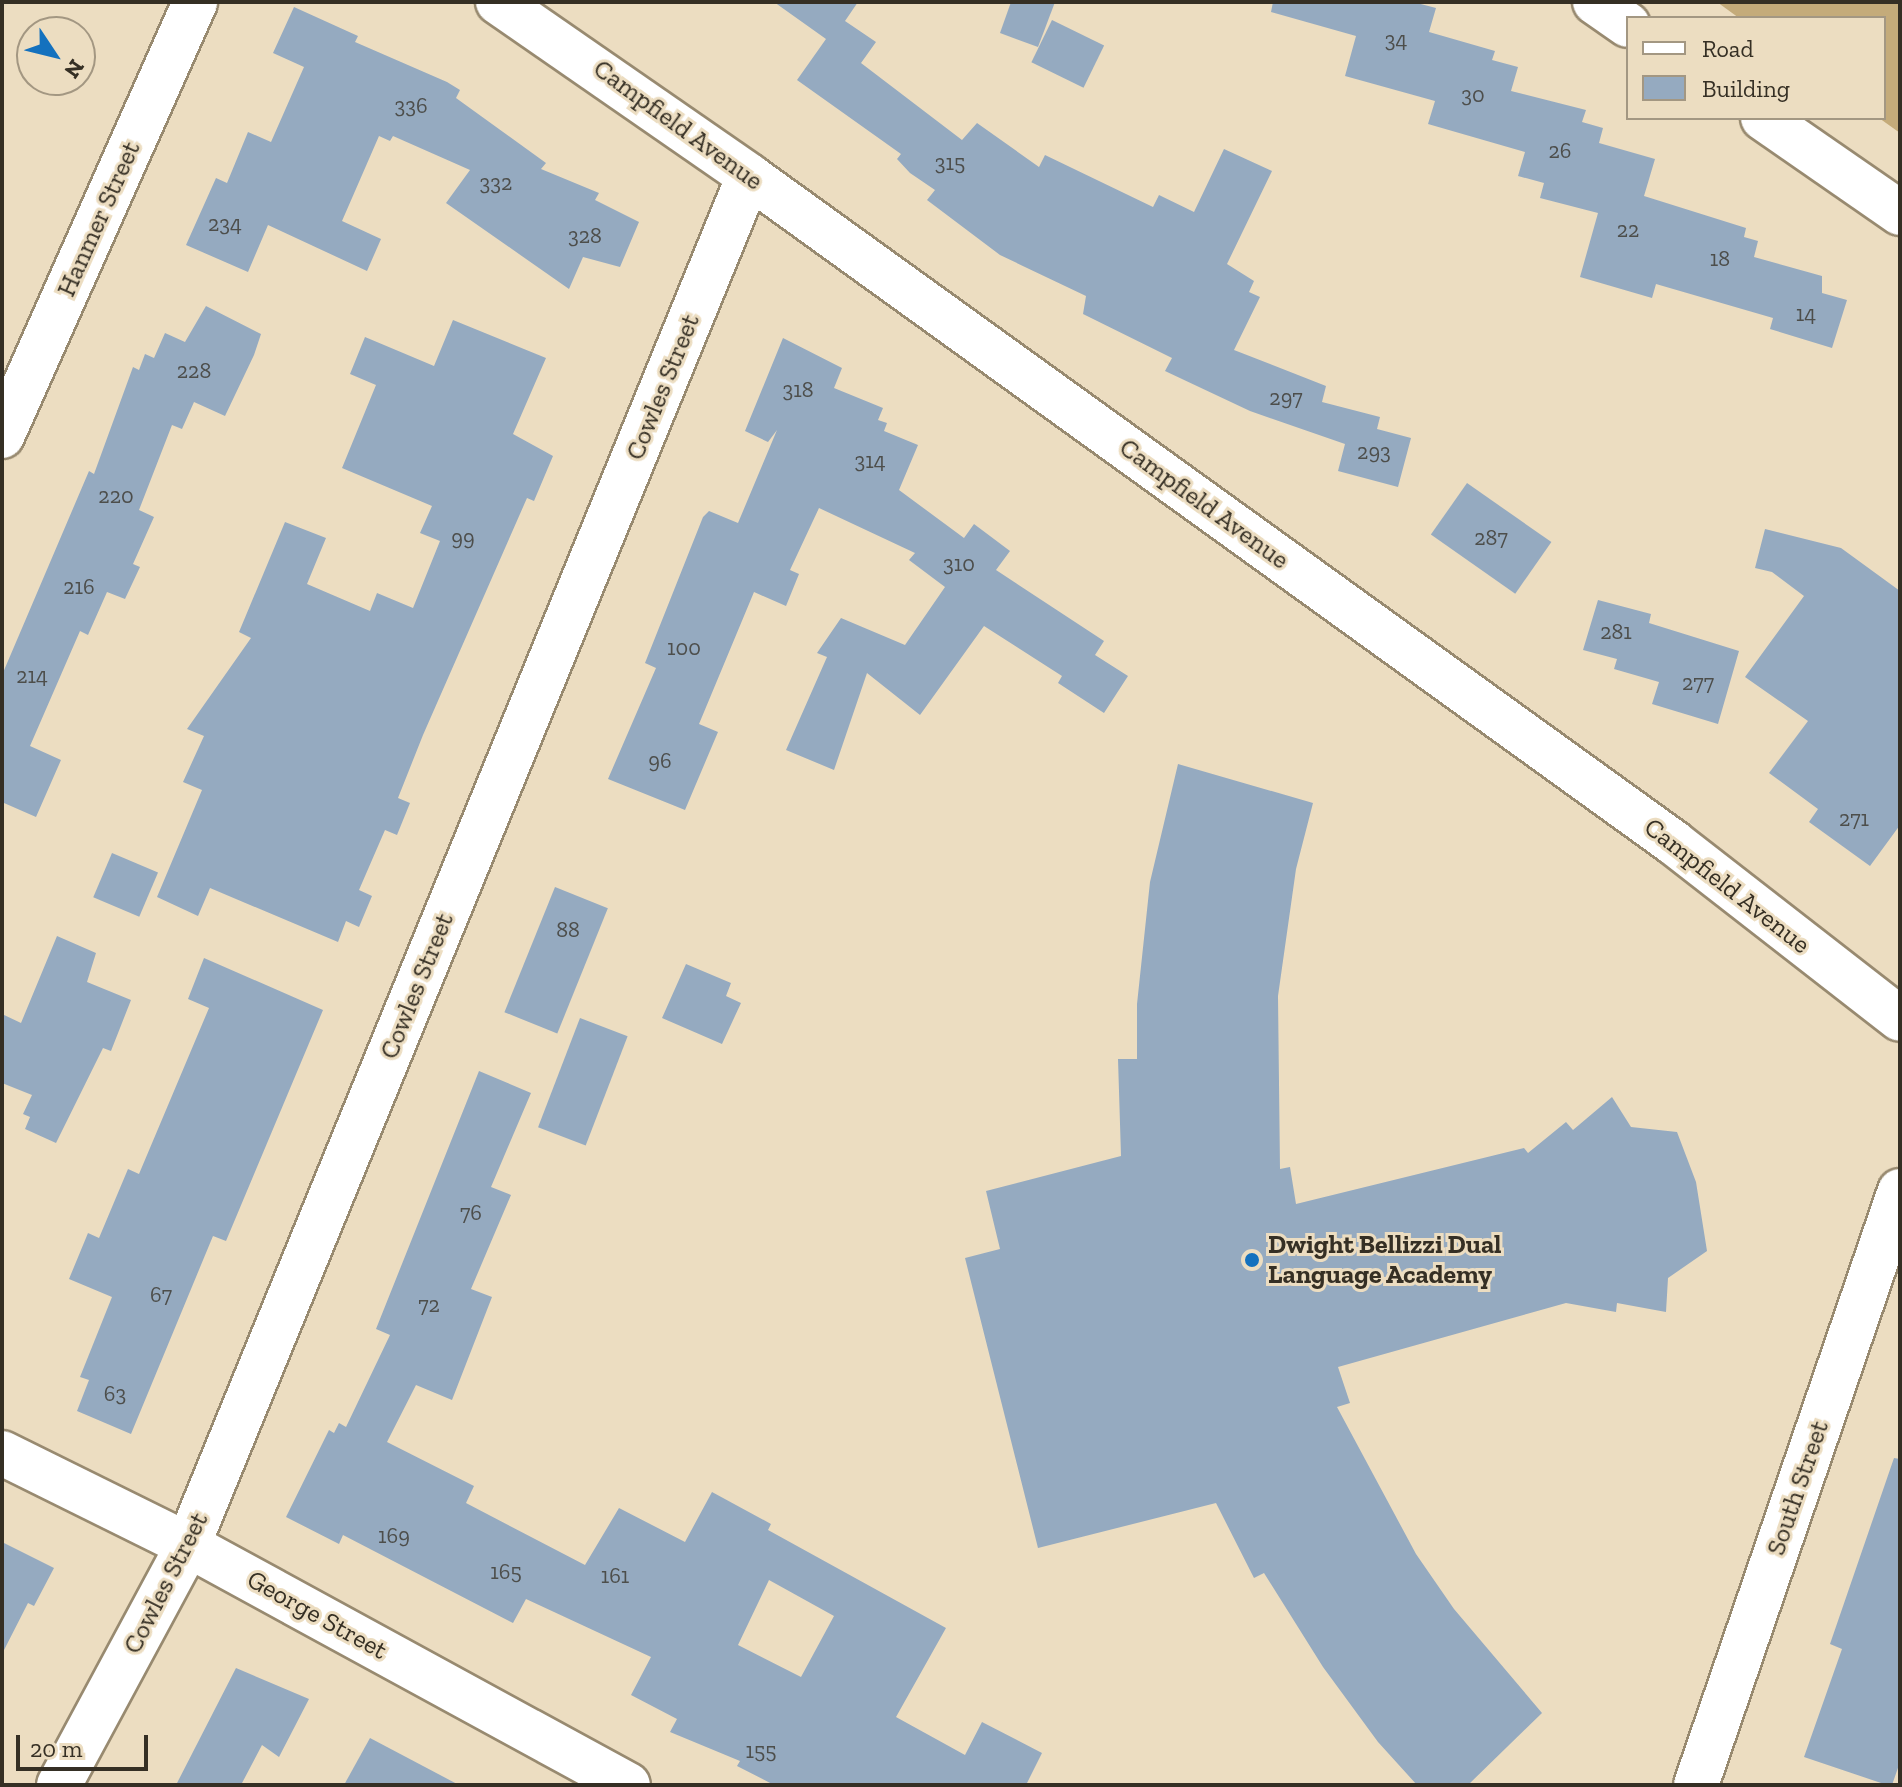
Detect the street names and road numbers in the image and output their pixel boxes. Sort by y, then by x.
street label: Campfield Avenue [587,53,769,197]
street label: Hanmer Street [51,136,147,302]
street label: Cowles Street [620,310,706,464]
street label: Campfield Avenue [1113,432,1295,576]
street label: Campfield Avenue [1638,811,1816,961]
street label: Cowles Street [374,909,460,1063]
street label: South Street [1760,1417,1836,1559]
street label: Cowles Street [117,1507,215,1659]
street label: George Street [242,1564,392,1666]

